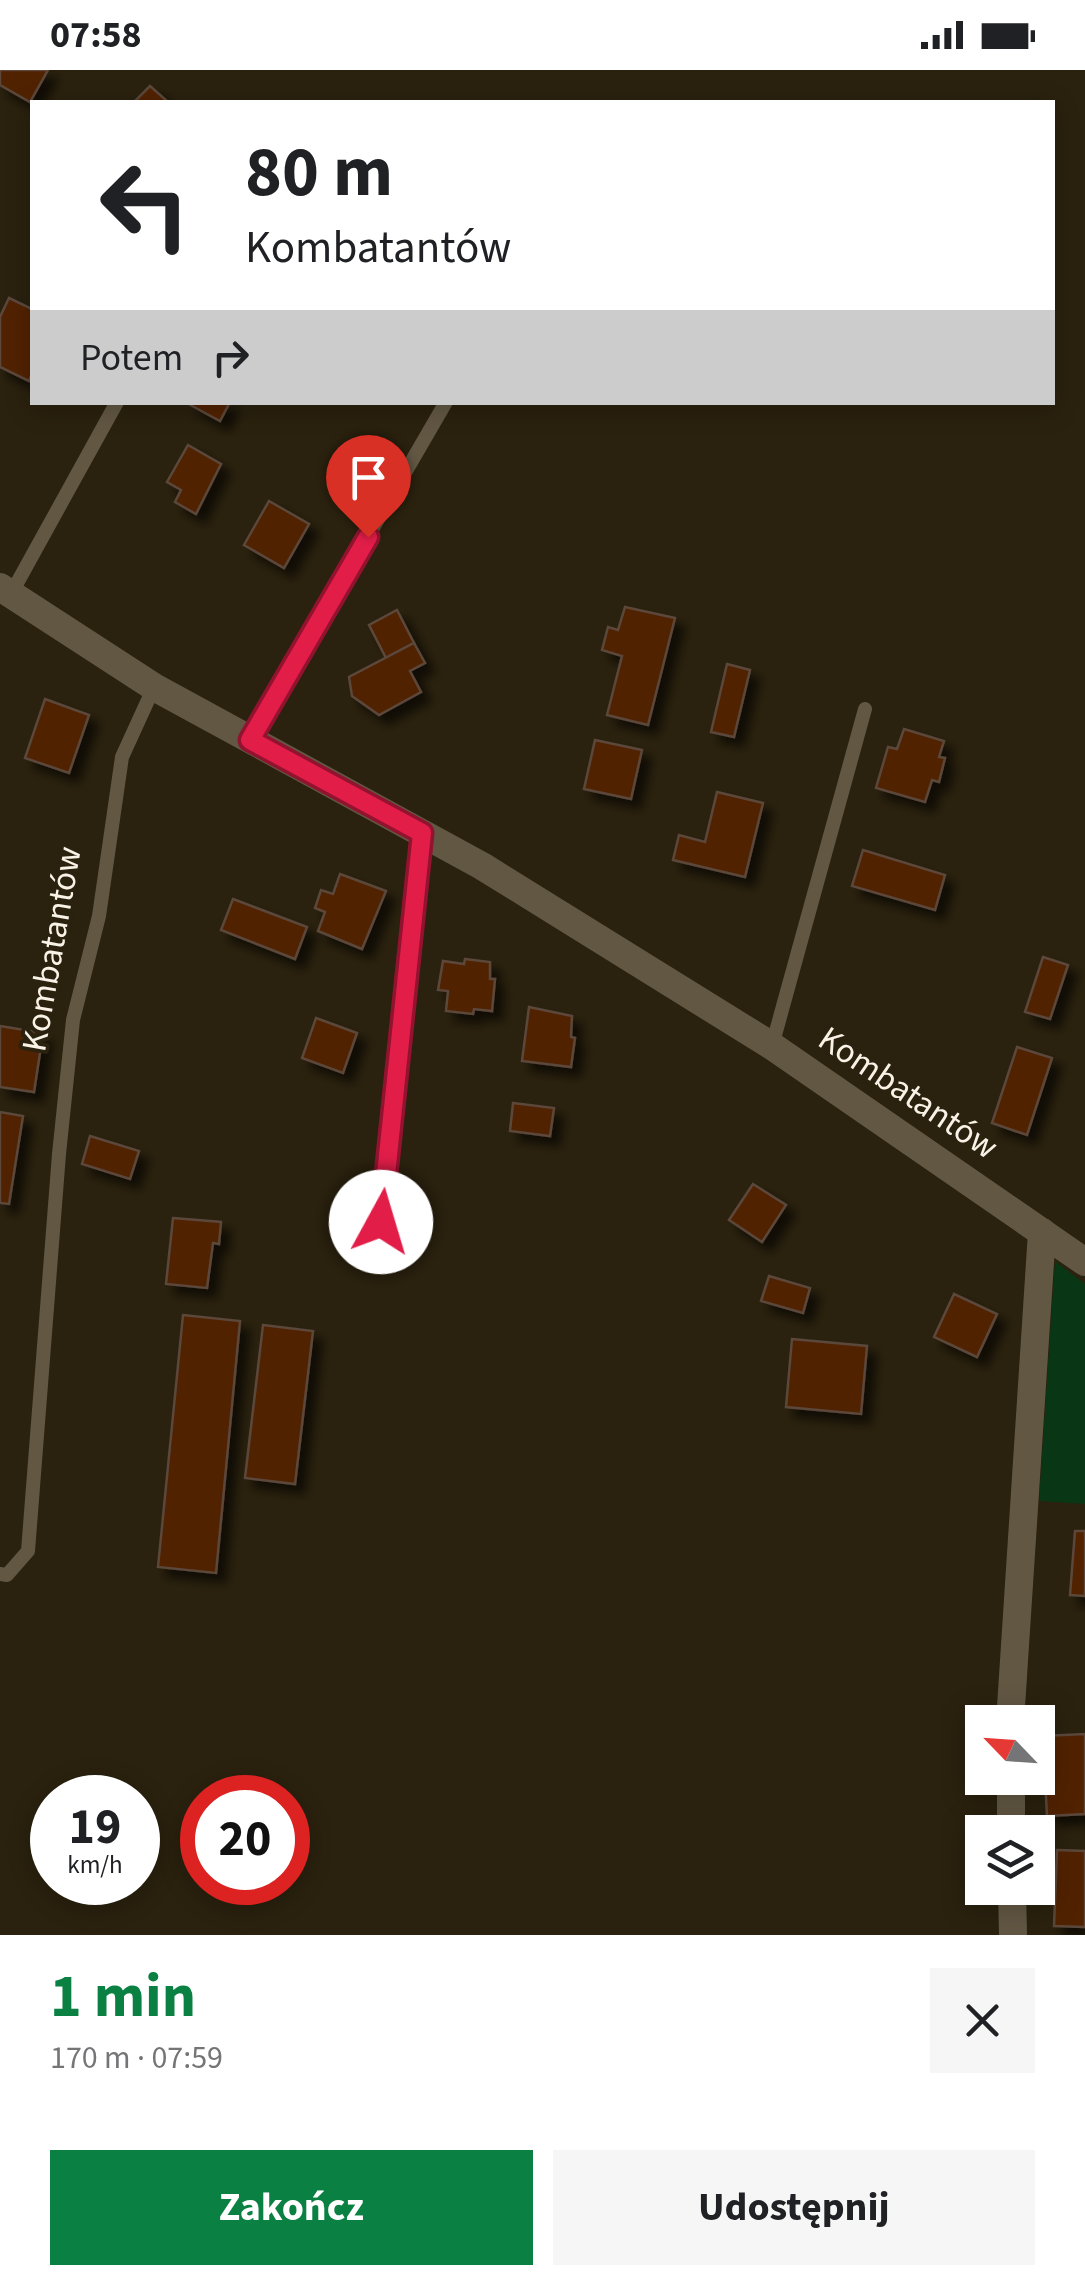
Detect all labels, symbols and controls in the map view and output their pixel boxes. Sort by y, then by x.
text: 07:58 [50,8,142,62]
text: 80 m [245,123,393,223]
icon: left [80,140,210,270]
text: Kombatantów [245,216,511,280]
icon: right [203,330,258,385]
text: Potem [80,331,183,385]
pin [326,435,411,538]
icon: arrive [341,450,396,505]
street label: Kombatantów [9,843,95,1055]
street label: Kombatantów [808,1014,1008,1172]
position arrow [329,1170,433,1274]
north arrow [965,1705,1055,1795]
map controls [965,1705,1055,1905]
speed limit sign: 20 [180,1775,310,1905]
text: 19 [69,1792,121,1863]
button: layers [965,1815,1055,1905]
text: km/h [67,1847,123,1883]
text: 1 min [50,1955,196,2040]
button: close [930,1968,1035,2073]
text: 170 m · 07:59 [50,2035,223,2081]
button: Zakończ [50,2150,533,2265]
button: Udostępnij [553,2150,1035,2265]

